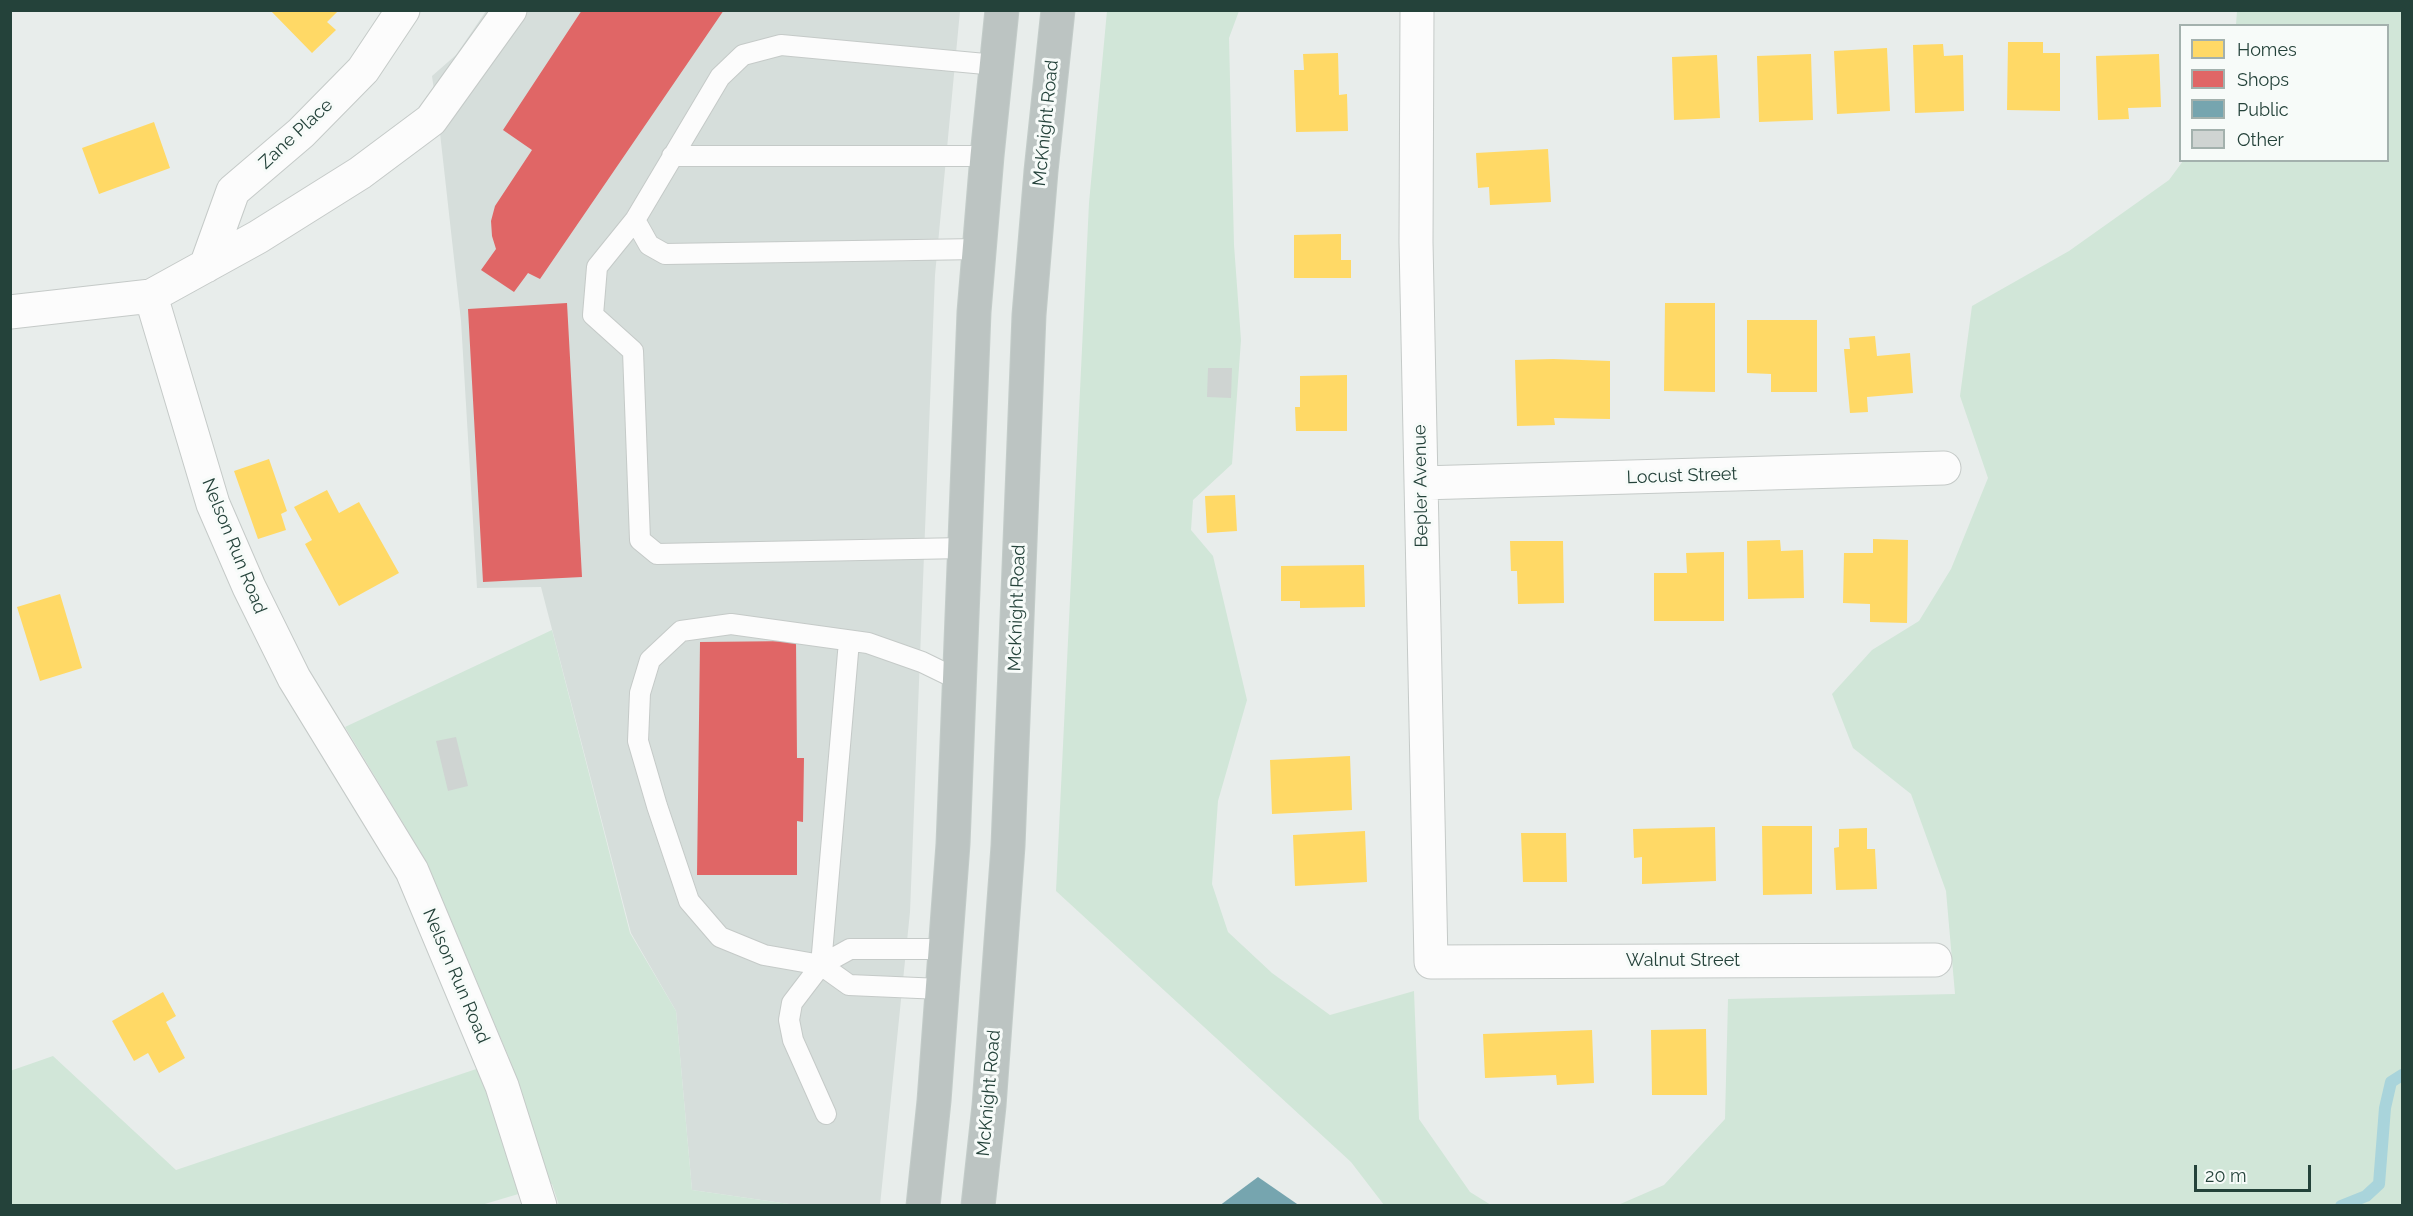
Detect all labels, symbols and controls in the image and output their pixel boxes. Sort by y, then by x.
legend [2179,24,2389,162]
text: Homes [2237,39,2297,60]
street label: McKnight Road [1029,59,1063,187]
text: Shops [2237,69,2289,90]
street label: Zane Place [255,94,337,174]
text: Public [2237,99,2289,120]
text: Other [2237,129,2284,150]
street label: Bepler Avenue [1409,424,1433,548]
street label: Locust Street [1626,463,1738,489]
street label: Nelson Run Road [197,475,271,617]
street label: McKnight Road [1004,544,1030,672]
street label: Nelson Run Road [418,905,494,1047]
street label: Walnut Street [1626,950,1740,972]
street label: McKnight Road [973,1029,1005,1157]
scale bar [2197,1153,2314,1191]
text: 20 m [2205,1165,2247,1186]

